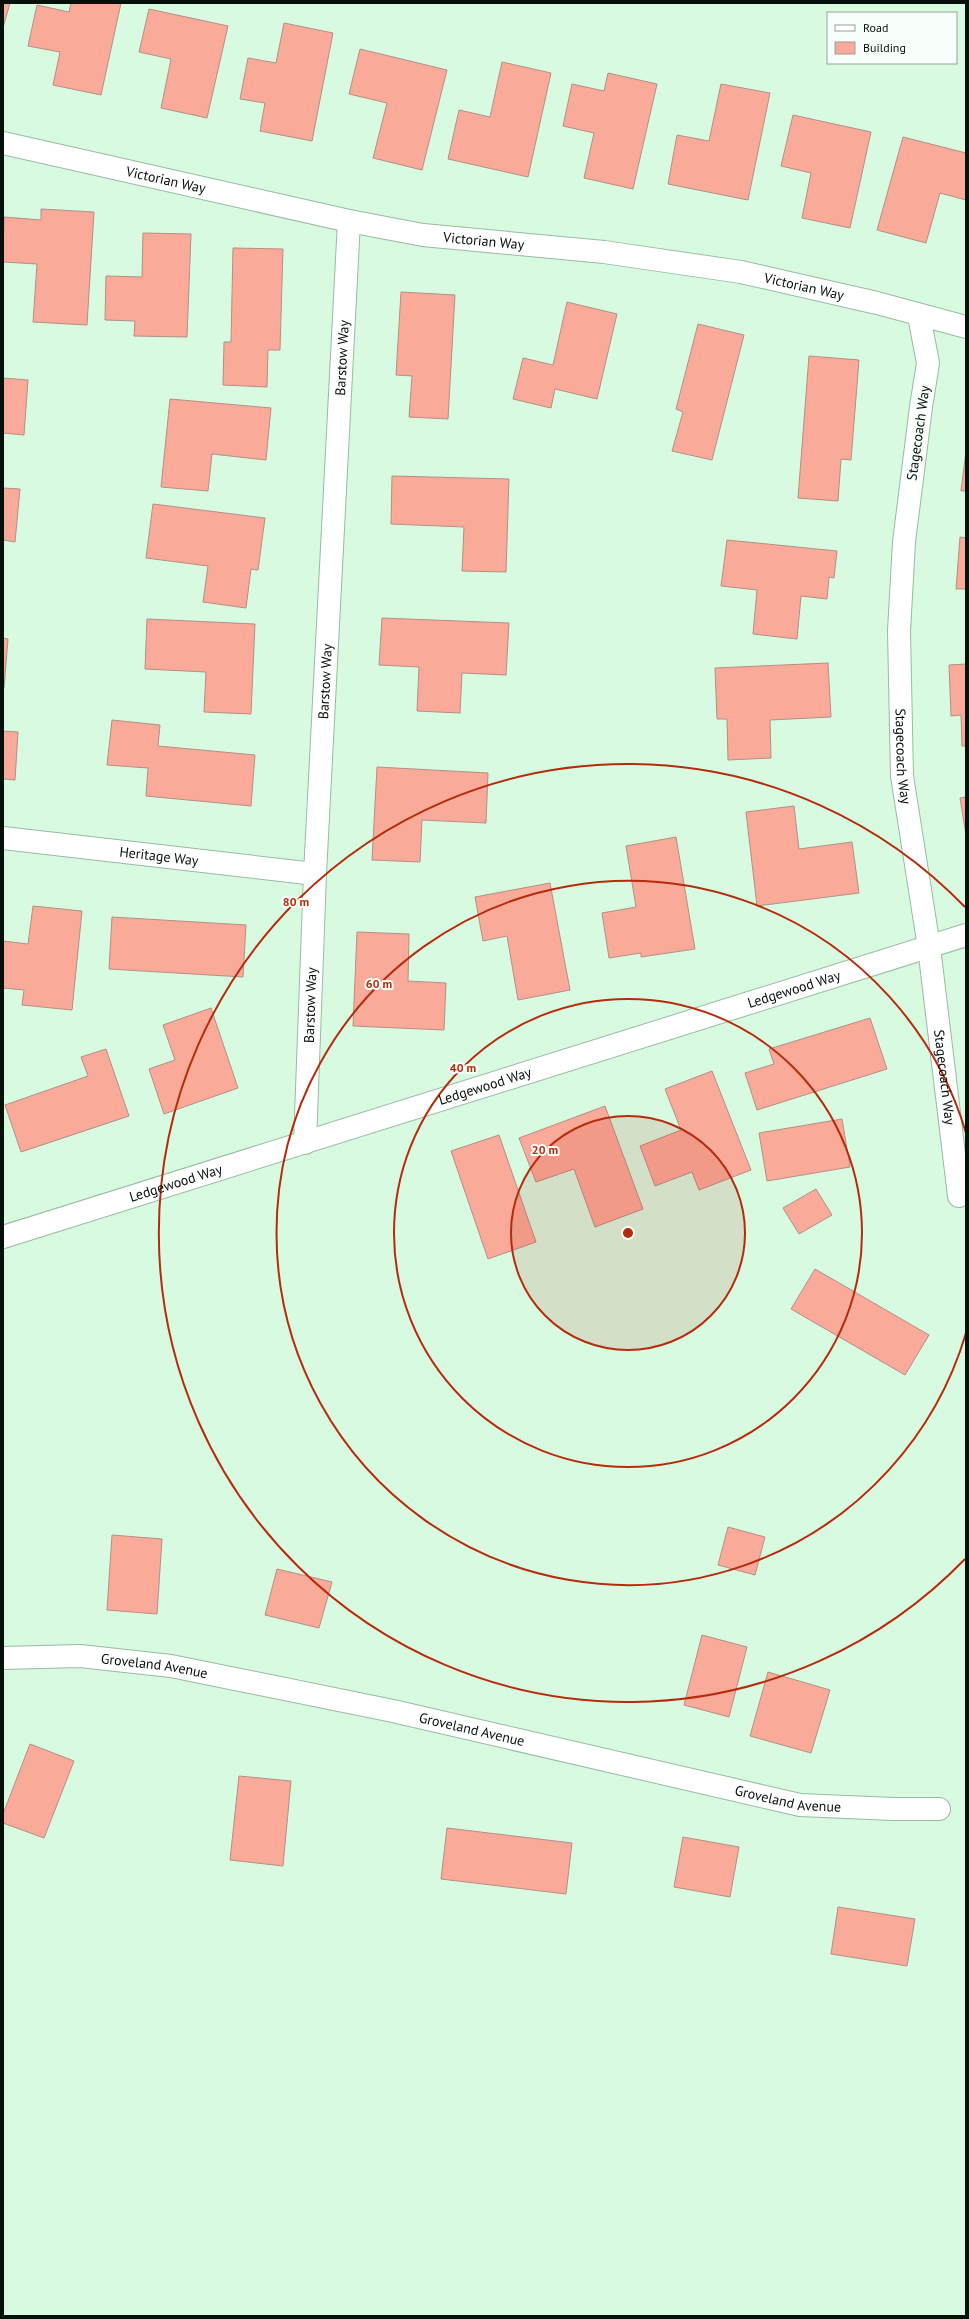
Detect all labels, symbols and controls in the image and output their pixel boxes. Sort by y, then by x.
legend [827,12,957,64]
text: Road [863,20,888,35]
text: Building [863,40,906,55]
street label: Victorian Way [123,162,208,198]
street label: Victorian Way [441,228,526,254]
street label: Victorian Way [762,268,846,304]
street label: Barstow Way [331,319,353,396]
street label: Stagecoach Way [902,384,934,482]
street label: Barstow Way [314,643,336,720]
street label: Stagecoach Way [892,708,915,806]
street label: Heritage Way [118,843,200,870]
text: 80 m [283,894,309,909]
street label: Barstow Way [300,966,321,1043]
street label: Ledgewood Way [745,966,843,1012]
text: 60 m [366,976,392,991]
street label: Stagecoach Way [930,1029,959,1127]
text: 40 m [450,1060,476,1075]
street label: Ledgewood Way [436,1063,534,1109]
text: 20 m [532,1142,558,1157]
street label: Ledgewood Way [127,1160,225,1206]
centre of rings [621,1226,635,1240]
street label: Groveland Avenue [100,1649,209,1682]
street label: Groveland Avenue [417,1708,526,1750]
street label: Groveland Avenue [733,1781,841,1816]

